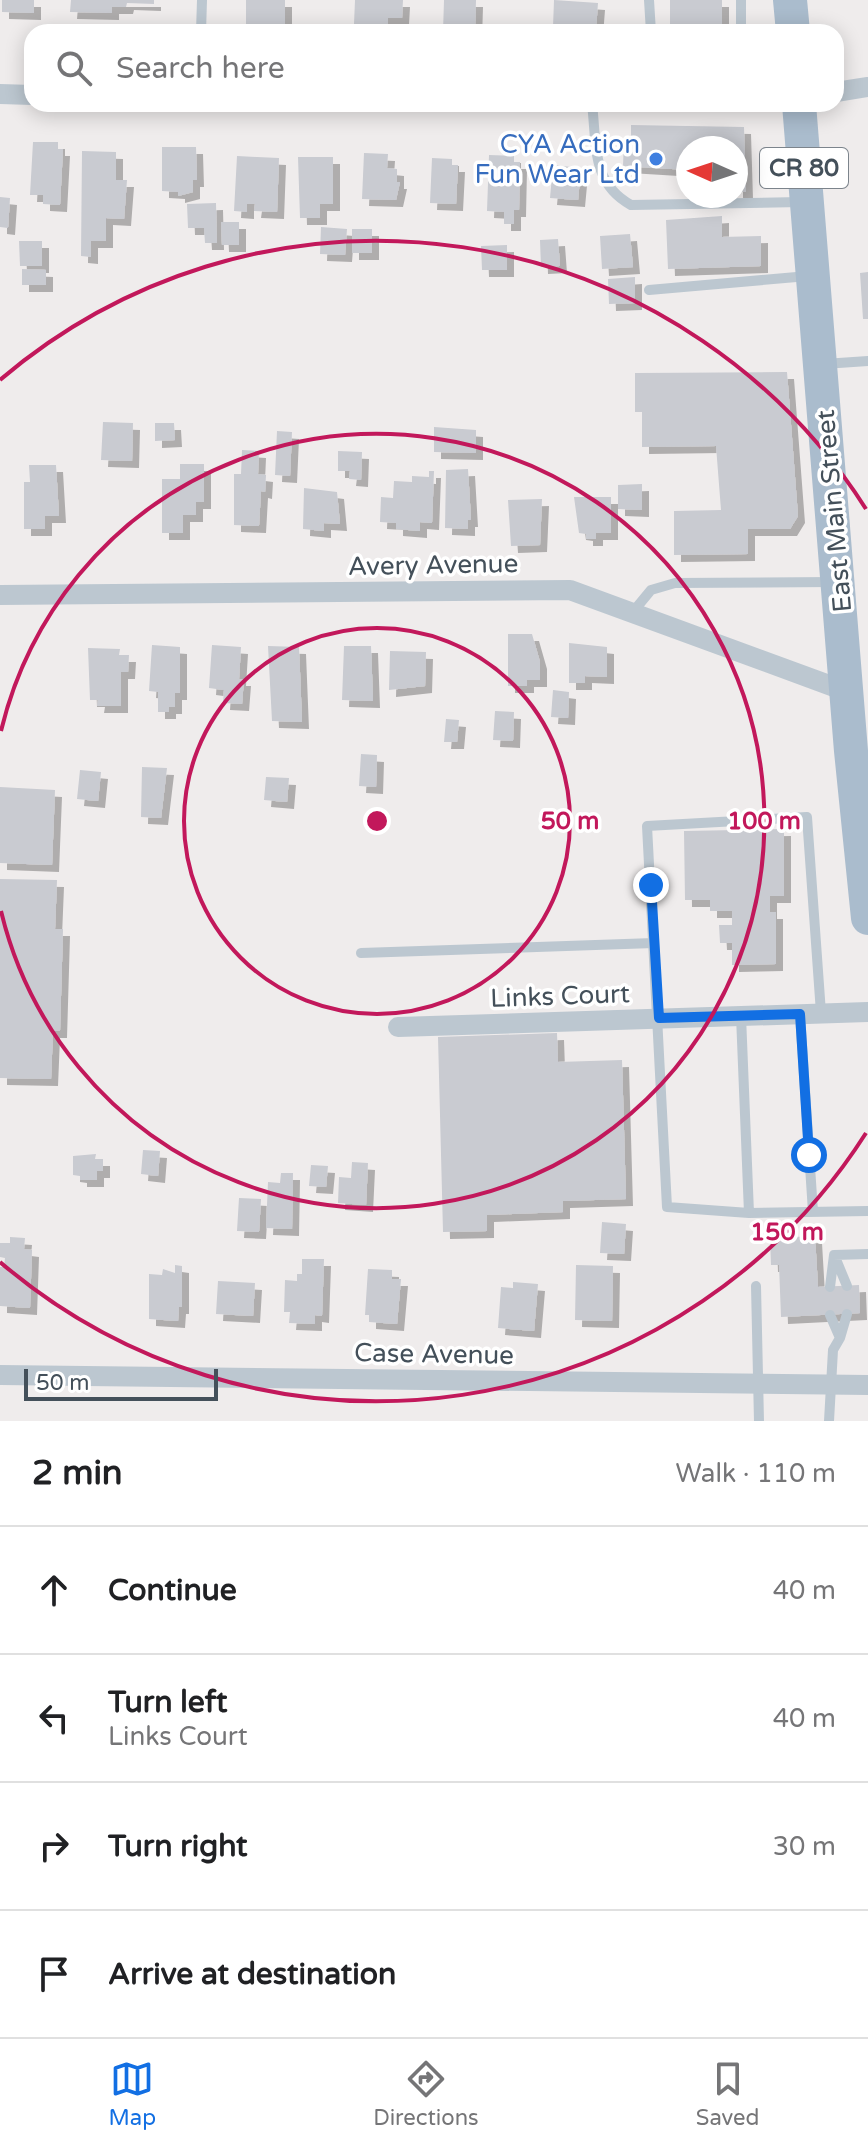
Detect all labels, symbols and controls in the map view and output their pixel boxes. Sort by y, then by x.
search box [24,24,844,112]
icon: search [52,46,96,90]
text: Search here [116,50,285,87]
place label: CYA Action Fun Wear Ltd [474,129,640,190]
north arrow [676,136,748,208]
road number: CR 80 [760,148,848,188]
marker: CYA Action Fun Wear Ltd [647,150,665,168]
street label: East Main Street [810,408,858,614]
street label: Avery Avenue [347,548,519,582]
centre of rings [363,807,391,835]
text: 50 m [541,807,599,836]
text: 100 m [727,807,801,836]
route end [633,867,669,903]
street label: Links Court [490,978,630,1014]
route start [791,1137,827,1173]
text: 150 m [750,1218,824,1247]
street label: Case Avenue [354,1337,514,1371]
scale bar [24,1365,218,1401]
text: 50 m [36,1370,90,1396]
text: 2 min [32,1453,123,1494]
text: Walk · 110 m [676,1458,836,1489]
icon: ahead [32,1568,76,1612]
text: Continue [108,1572,237,1609]
text: 40 m [773,1575,836,1606]
text: Turn left [108,1684,227,1721]
icon: left [32,1696,76,1740]
text: 40 m [773,1703,836,1734]
text: Links Court [108,1721,248,1752]
icon: right [32,1824,76,1868]
text: Turn right [108,1828,248,1865]
text: 30 m [773,1831,836,1862]
icon: arrive [32,1952,76,1996]
text: Arrive at destination [108,1956,396,1993]
tab: Map [109,2057,156,2131]
tab: Directions [373,2057,479,2131]
tab: Saved [696,2057,759,2131]

